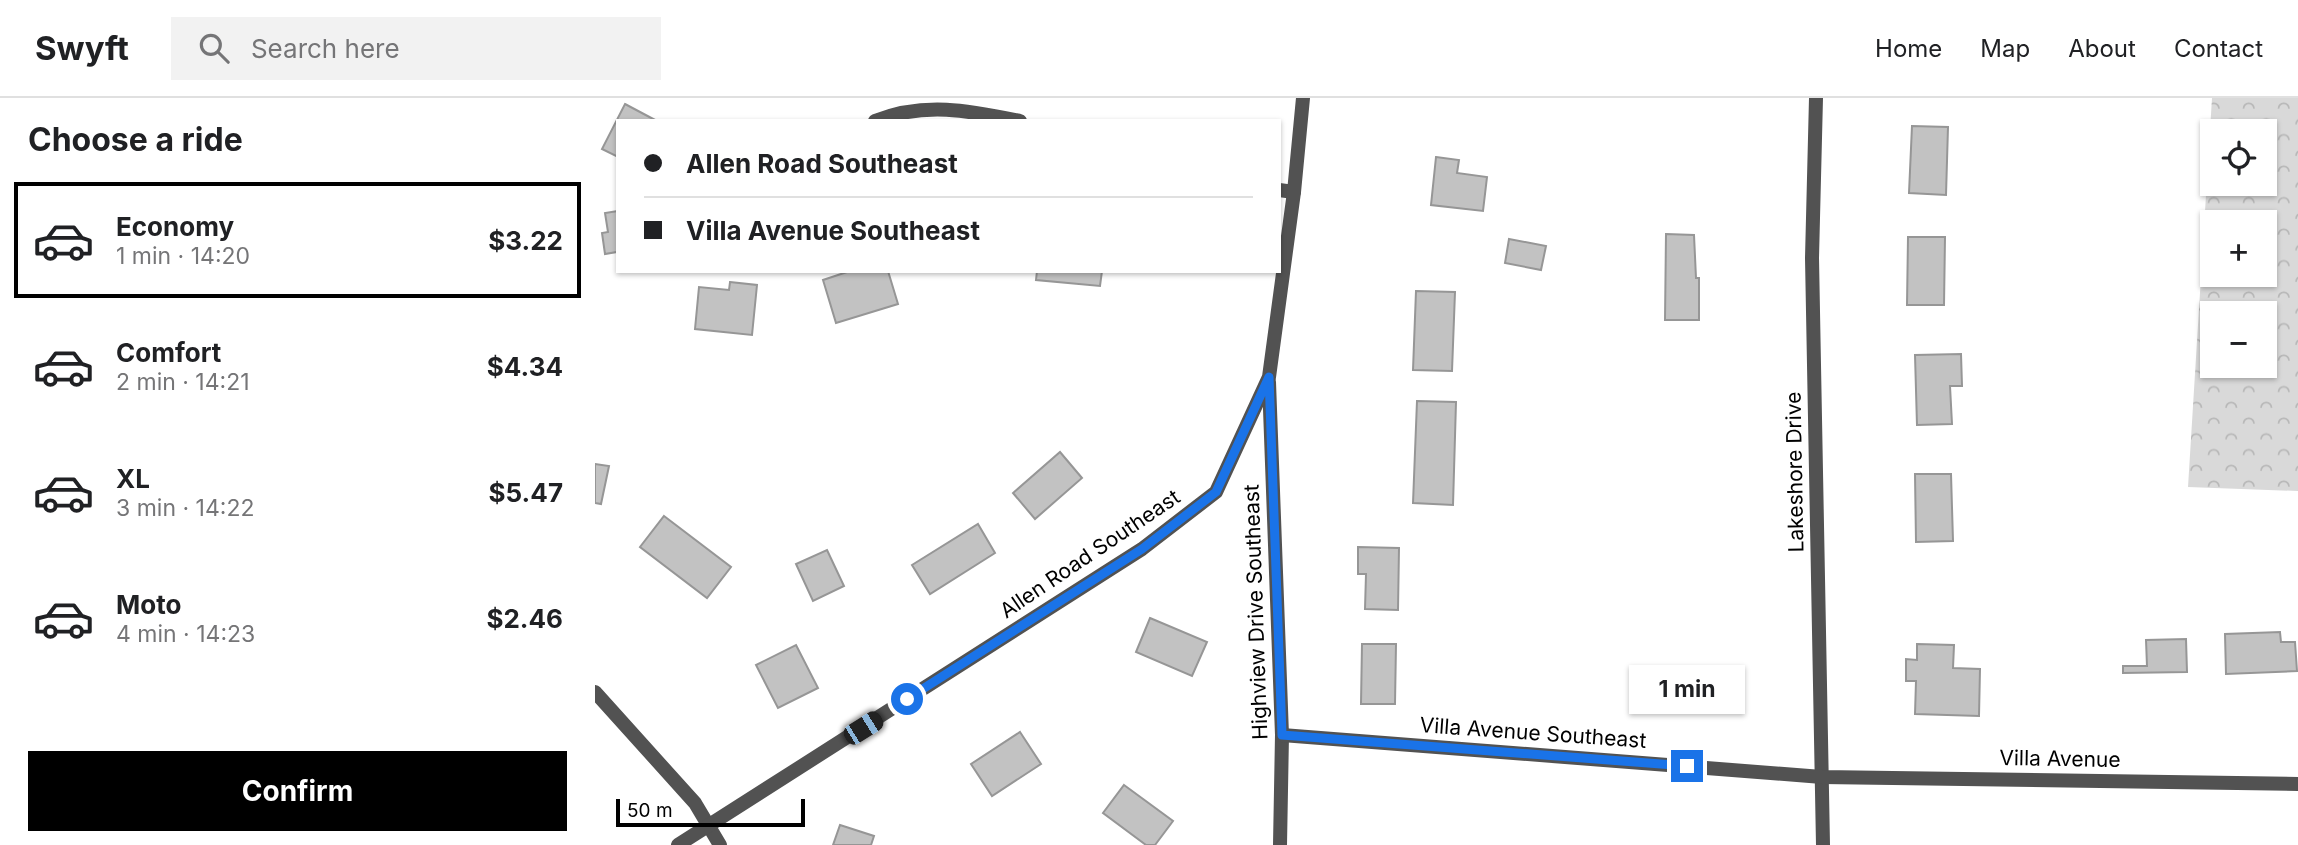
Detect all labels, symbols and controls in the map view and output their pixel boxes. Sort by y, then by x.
search box [171,17,661,80]
text: Swyft [35,28,129,68]
icon: search [195,29,233,67]
text: Search here [251,33,400,64]
text: Home [1875,34,1942,63]
text: Map [1980,34,2030,63]
text: About [2068,34,2136,63]
text: Contact [2174,34,2263,63]
map controls [2200,119,2277,378]
button: locate [2200,119,2277,196]
text: Choose a ride [28,120,243,159]
text: Allen Road Southeast [686,148,958,179]
icon: car [32,209,95,272]
button: + [2200,210,2277,287]
text: Economy [116,211,234,242]
text: Villa Avenue Southeast [686,215,980,246]
text: $3.22 [488,225,563,256]
text: 1 min · 14:20 [116,242,250,270]
button: − [2200,301,2277,378]
icon: car [32,335,95,398]
text: Comfort [116,337,221,368]
text: $4.34 [487,351,563,382]
text: 2 min · 14:21 [116,368,250,396]
street label: Lakeshore Drive [1781,391,1808,553]
icon: car [32,461,95,524]
text: XL [116,463,150,494]
text: $5.47 [489,477,563,508]
street label: Allen Road Southeast [995,484,1185,623]
street label: Highview Drive Southeast [1239,484,1272,740]
text: 3 min · 14:22 [116,494,254,522]
icon: car [32,587,95,650]
text: Moto [116,589,181,620]
text: $2.46 [486,603,563,634]
text: 4 min · 14:23 [116,620,255,648]
callout: 1 min [1629,664,1745,714]
text: 1 min [1659,675,1715,703]
route start [891,683,923,715]
car [840,708,887,748]
street label: Villa Avenue Southeast [1419,712,1647,753]
street label: Villa Avenue [1999,745,2121,772]
route end [1671,750,1703,782]
button: Confirm [28,751,567,831]
scale bar [616,796,805,828]
text: 50 m [627,799,673,822]

